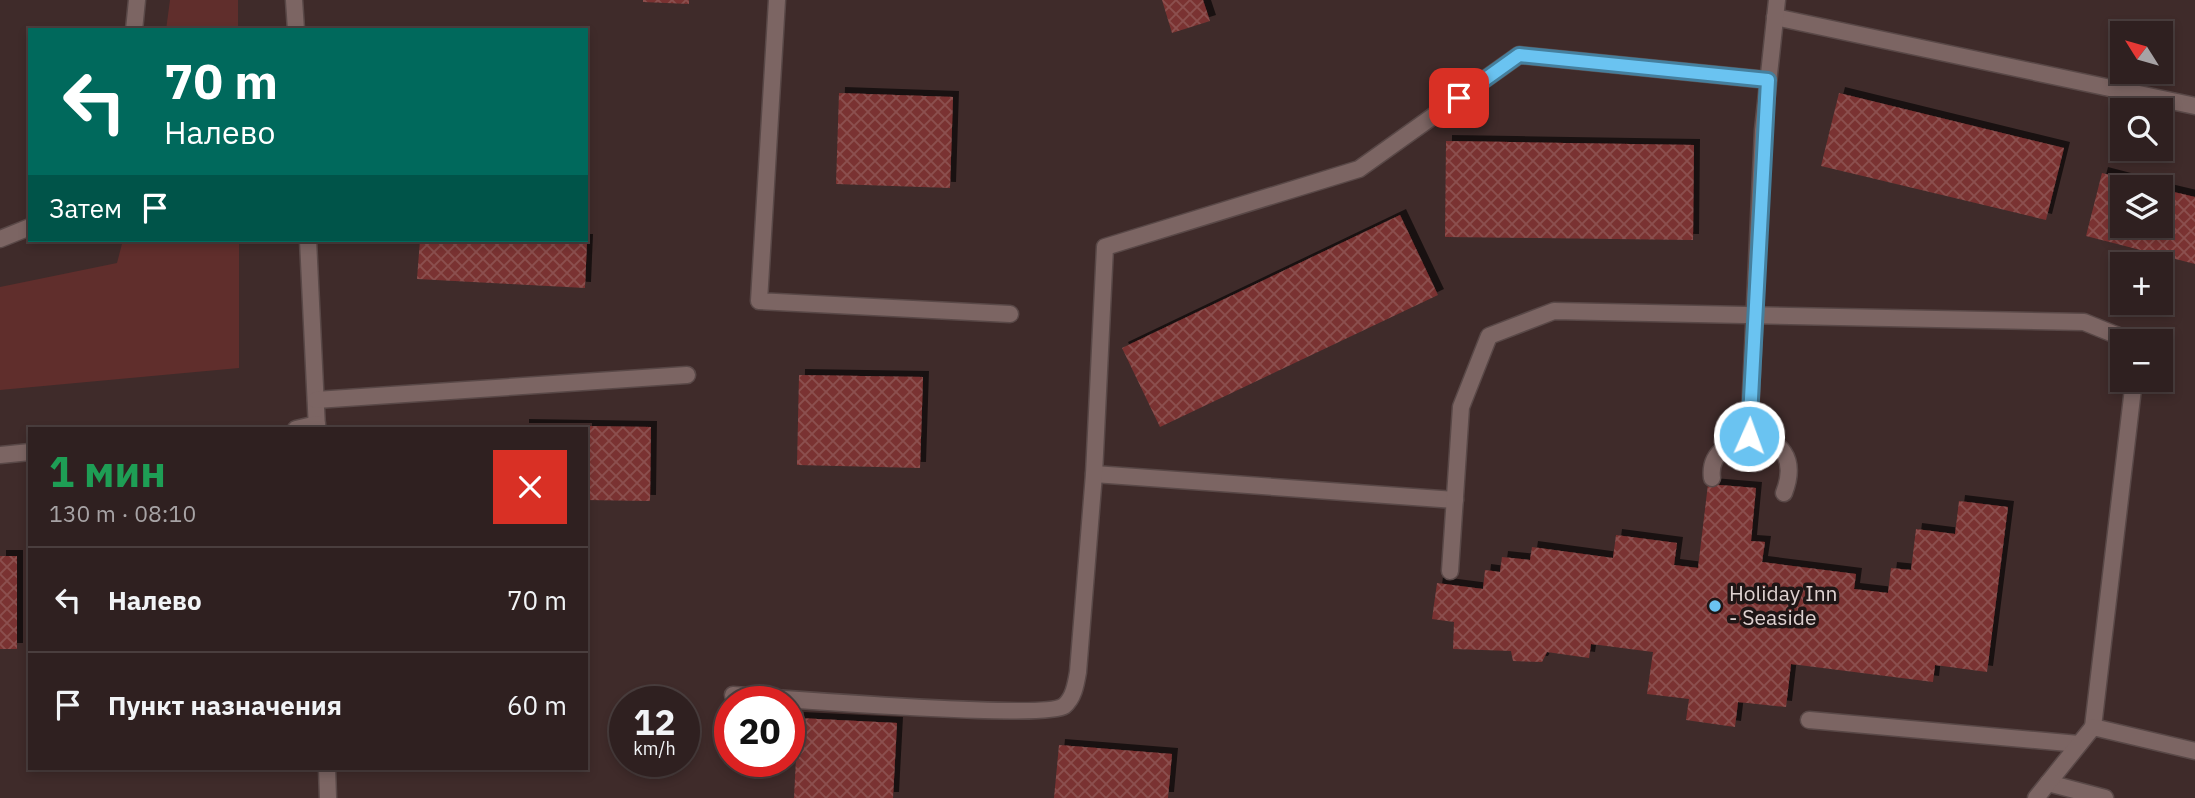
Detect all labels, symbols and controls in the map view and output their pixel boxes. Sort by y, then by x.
north arrow [2110,21,2174,84]
map controls [2110,21,2173,392]
text: 70 m [164,49,278,112]
icon: left [49,56,140,147]
pin [1429,68,1489,128]
icon: arrive [1440,79,1478,117]
button: search [2110,98,2173,161]
text: Налево [164,111,275,153]
button: layers [2110,175,2173,238]
icon: arrive [136,189,174,227]
text: Затем [49,191,122,225]
button: + [2110,252,2173,315]
button: − [2110,329,2173,392]
position arrow [1712,399,1786,473]
text: 1 мин [49,444,166,499]
button: close [493,450,567,524]
text: 130 m · 08:10 [49,498,196,528]
place label: Holiday Inn - Seaside [1729,579,1838,631]
icon: left [49,581,87,619]
text: Налево [108,583,202,617]
text: 70 m [507,583,567,617]
marker: Holiday Inn - Seaside [1707,598,1723,614]
icon: arrive [49,686,87,724]
speed limit sign: 20 [714,686,805,777]
text: Пункт назначения [108,688,342,722]
text: 60 m [507,688,567,722]
text: 12 [633,699,676,745]
text: km/h [633,737,676,760]

